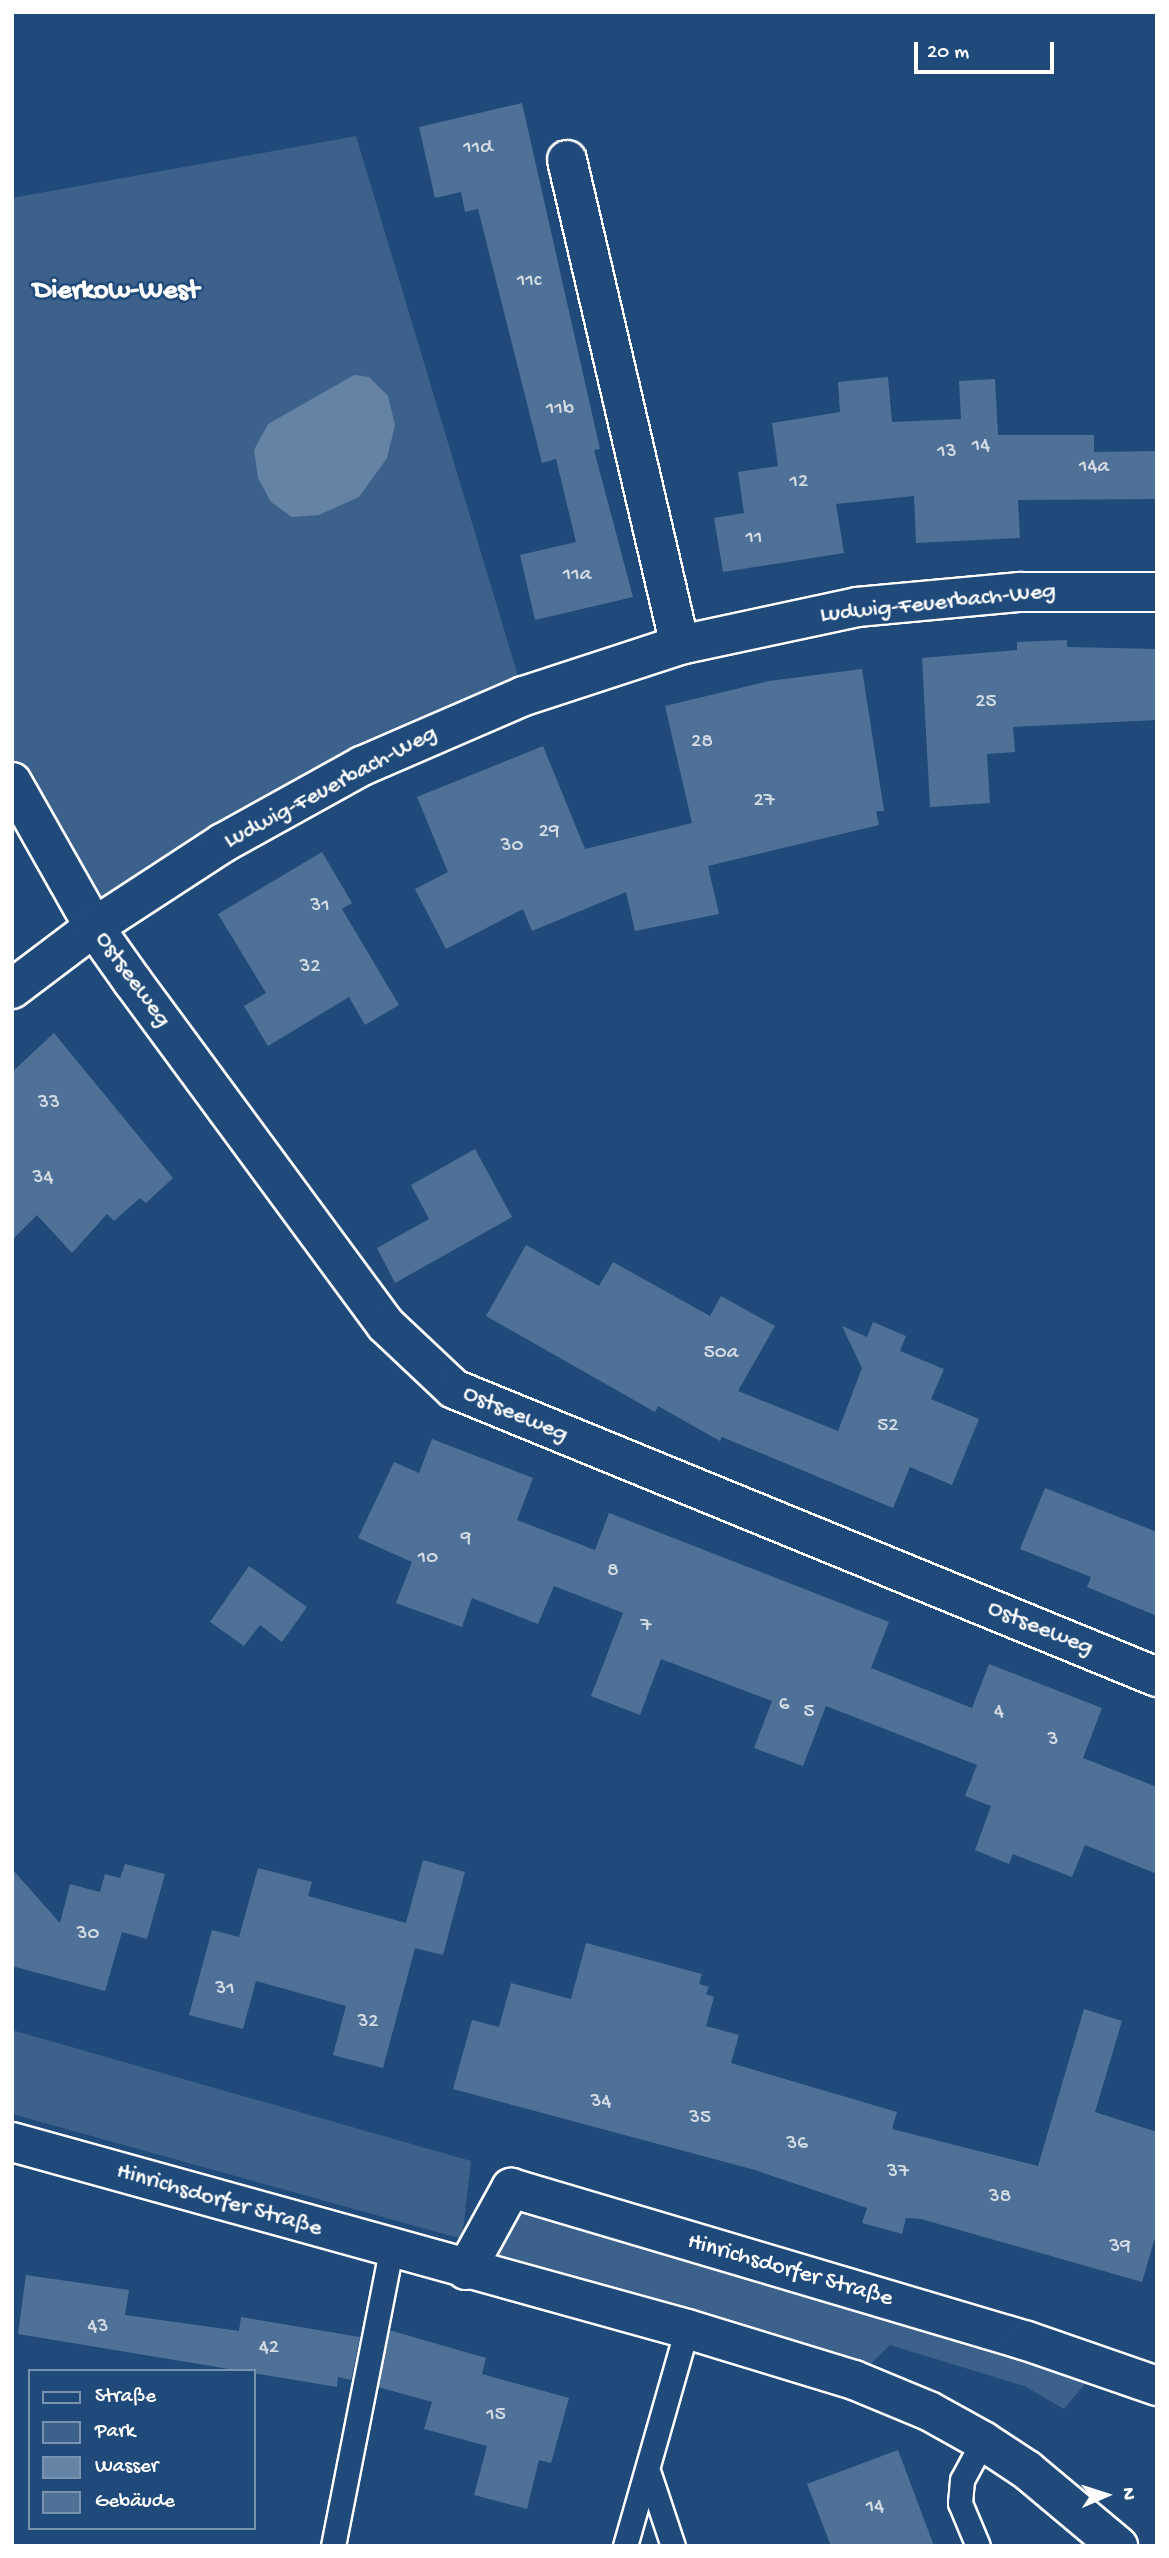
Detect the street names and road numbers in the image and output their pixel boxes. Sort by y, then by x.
street label: Ludwig-Feuerbach-Weg [819,577,1057,631]
street label: Ludwig-Feuerbach-Weg [220,720,442,856]
street label: Ostseeweg [88,927,176,1033]
street label: Ostseeweg [458,1380,572,1450]
street label: Ostseeweg [983,1595,1097,1663]
street label: Hinrichsdorfer Straße [113,2158,325,2244]
street label: Hinrichsdorfer Straße [684,2228,896,2314]

